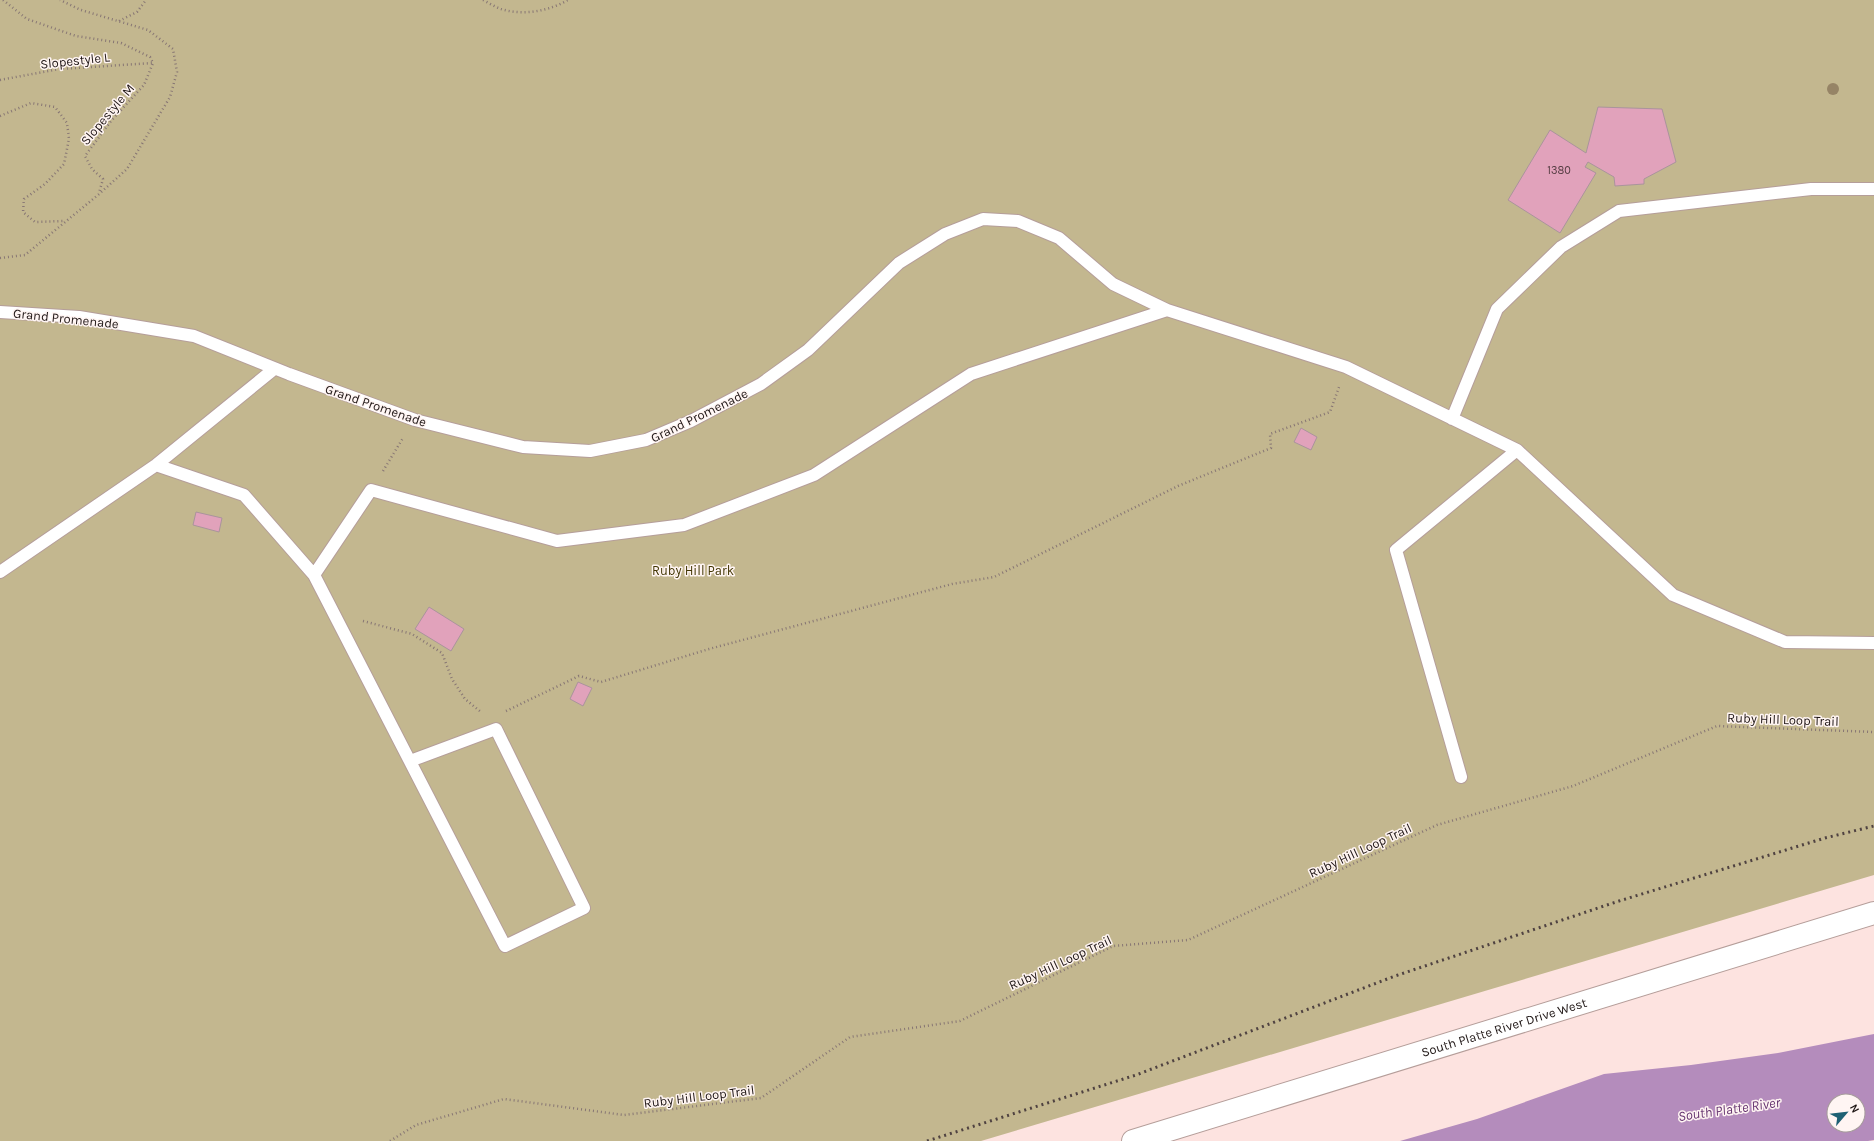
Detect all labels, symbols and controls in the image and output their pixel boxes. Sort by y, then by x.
street label: Slopestyle L [39,49,111,72]
street label: Slopestyle M [78,81,137,148]
house number: 1380 [1547,164,1571,177]
street label: Grand Promenade [12,305,120,332]
street label: Grand Promenade [323,381,429,430]
street label: Grand Promenade [648,385,750,445]
park label: Ruby Hill Park [652,563,734,578]
street label: Ruby Hill Loop Trail [1727,710,1839,729]
street label: Ruby Hill Loop Trail [1307,820,1414,881]
street label: Ruby Hill Loop Trail [1007,932,1114,993]
street label: South Platte River Drive West [1419,995,1589,1060]
street label: Ruby Hill Loop Trail [643,1082,755,1111]
north arrow [1826,1093,1866,1133]
water label: South Platte River [1677,1094,1782,1125]
text: N [1847,1102,1862,1115]

